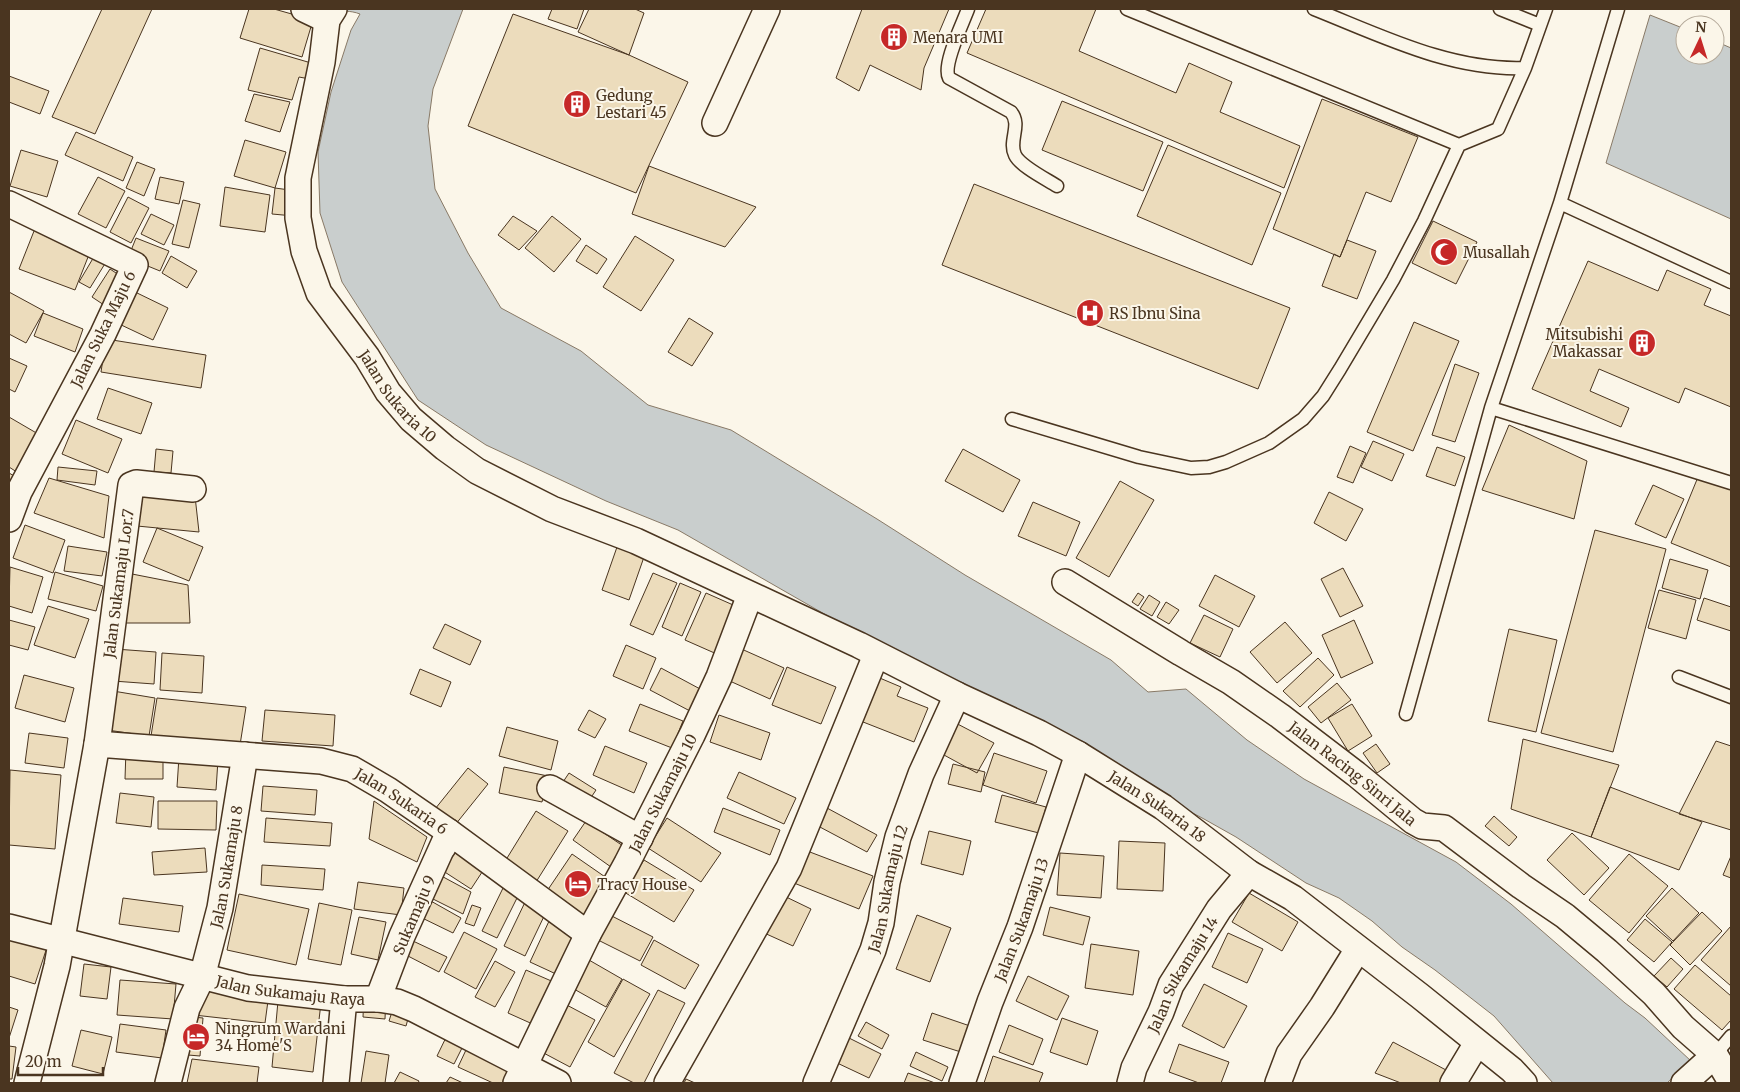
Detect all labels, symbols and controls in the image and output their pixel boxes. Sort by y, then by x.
north arrow [1675,15,1725,65]
text: N [1695,18,1707,36]
building icon: Menara UMI [879,22,909,52]
place label: Menara UMI [913,28,1003,47]
place label: Gedung Lestari 45 [596,86,667,122]
building icon: Gedung Lestari 45 [562,89,592,119]
mosque icon: Musallah [1429,237,1459,267]
place label: Musallah [1463,243,1530,262]
street label: Jalan Suka Maju 6 [66,267,140,391]
hospital icon: RS Ibnu Sina [1075,298,1105,328]
place label: RS Ibnu Sina [1109,304,1201,323]
place label: Mitsubishi Makassar [1546,325,1623,361]
building icon: Mitsubishi Makassar [1627,328,1657,358]
street label: Jalan Sukaria 10 [355,345,441,446]
street label: Jalan Sukamaju Lor.7 [99,507,137,660]
street label: Jalan Racing Sinri Jala [1284,716,1421,830]
street label: Jalan Sukamaju 10 [624,730,701,857]
street label: Jalan Sukaria 6 [351,763,452,838]
street label: Jalan Sukaria 18 [1105,766,1210,846]
street label: Jalan Sukamaju 8 [205,804,246,931]
street label: Jalan Sukamaju 12 [863,822,911,956]
street label: Jalan Sukamaju 13 [989,855,1052,985]
hotel icon: Tracy House [563,869,593,899]
street label: Sukamaju 9 [389,872,439,958]
place label: Tracy House [597,875,687,894]
street label: Jalan Sukamaju 14 [1142,913,1222,1037]
street label: Jalan Sukamaju Raya [213,970,365,1009]
place label: Ningrum Wardani 34 Home'S [215,1019,346,1055]
hotel icon: Ningrum Wardani 34 Home'S [181,1022,211,1052]
scale bar [18,1044,102,1076]
text: 20 m [25,1052,62,1071]

